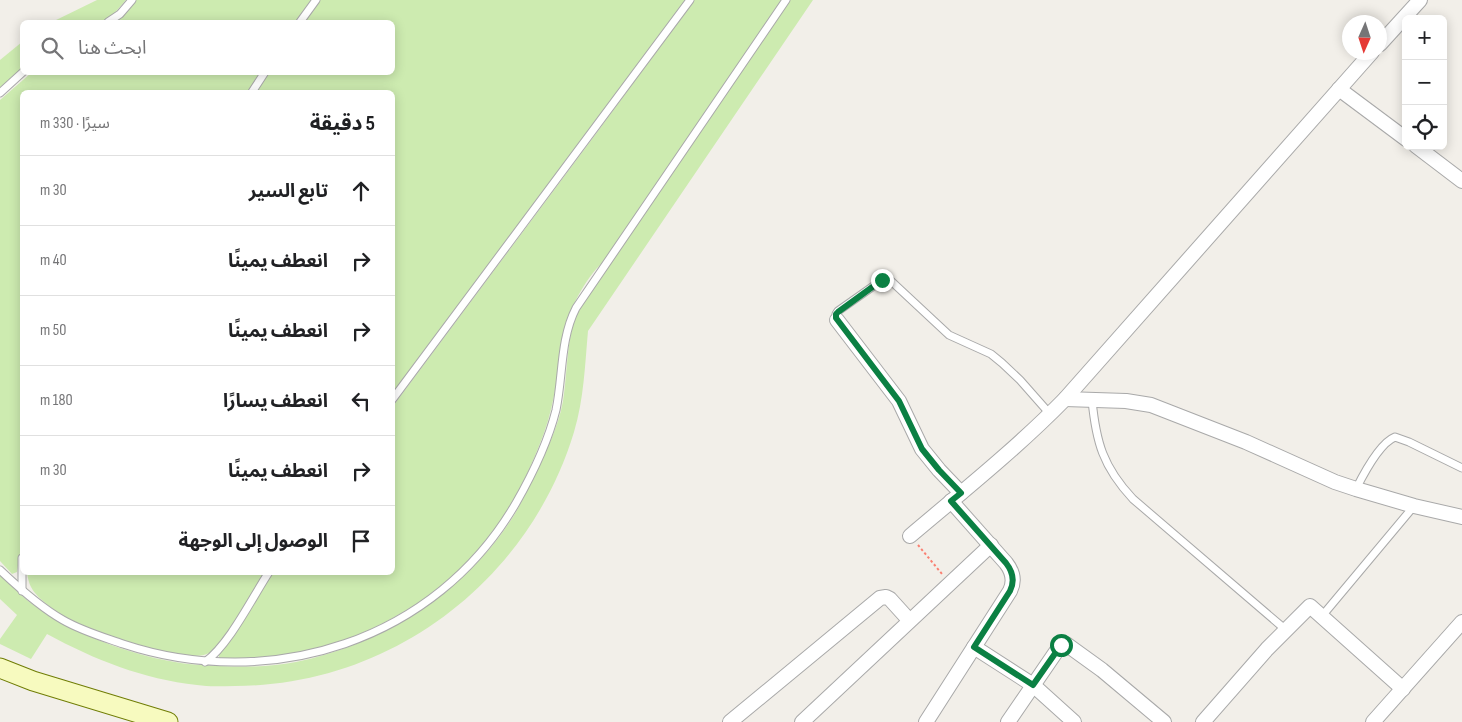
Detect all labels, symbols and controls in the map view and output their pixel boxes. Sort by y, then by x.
north arrow [1342,15,1387,60]
map controls [1402,15,1447,150]
button: + [1402,15,1447,60]
search box [20,20,395,75]
icon: search [38,34,66,62]
text: ابحث هنا [78,37,146,60]
button: − [1402,60,1447,105]
button: locate [1402,105,1447,150]
text: 5 دقيقة [310,111,375,136]
text: سيرًا · 330 m [40,114,110,133]
icon: ahead [347,177,375,205]
text: تابع السير [249,180,328,203]
text: 30 m [40,181,67,200]
icon: right [347,247,375,275]
text: انعطف يمينًا [228,250,328,273]
text: 40 m [40,251,67,270]
route end [871,269,894,292]
icon: right [347,317,375,345]
text: انعطف يمينًا [228,320,328,343]
text: 50 m [40,321,66,340]
icon: left [347,387,375,415]
text: انعطف يسارًا [223,390,328,413]
text: 180 m [40,391,73,410]
icon: right [347,457,375,485]
text: انعطف يمينًا [228,460,328,483]
text: 30 m [40,461,67,480]
icon: arrive [347,527,375,555]
text: الوصول إلى الوجهة [179,530,328,553]
route start [1050,634,1073,657]

